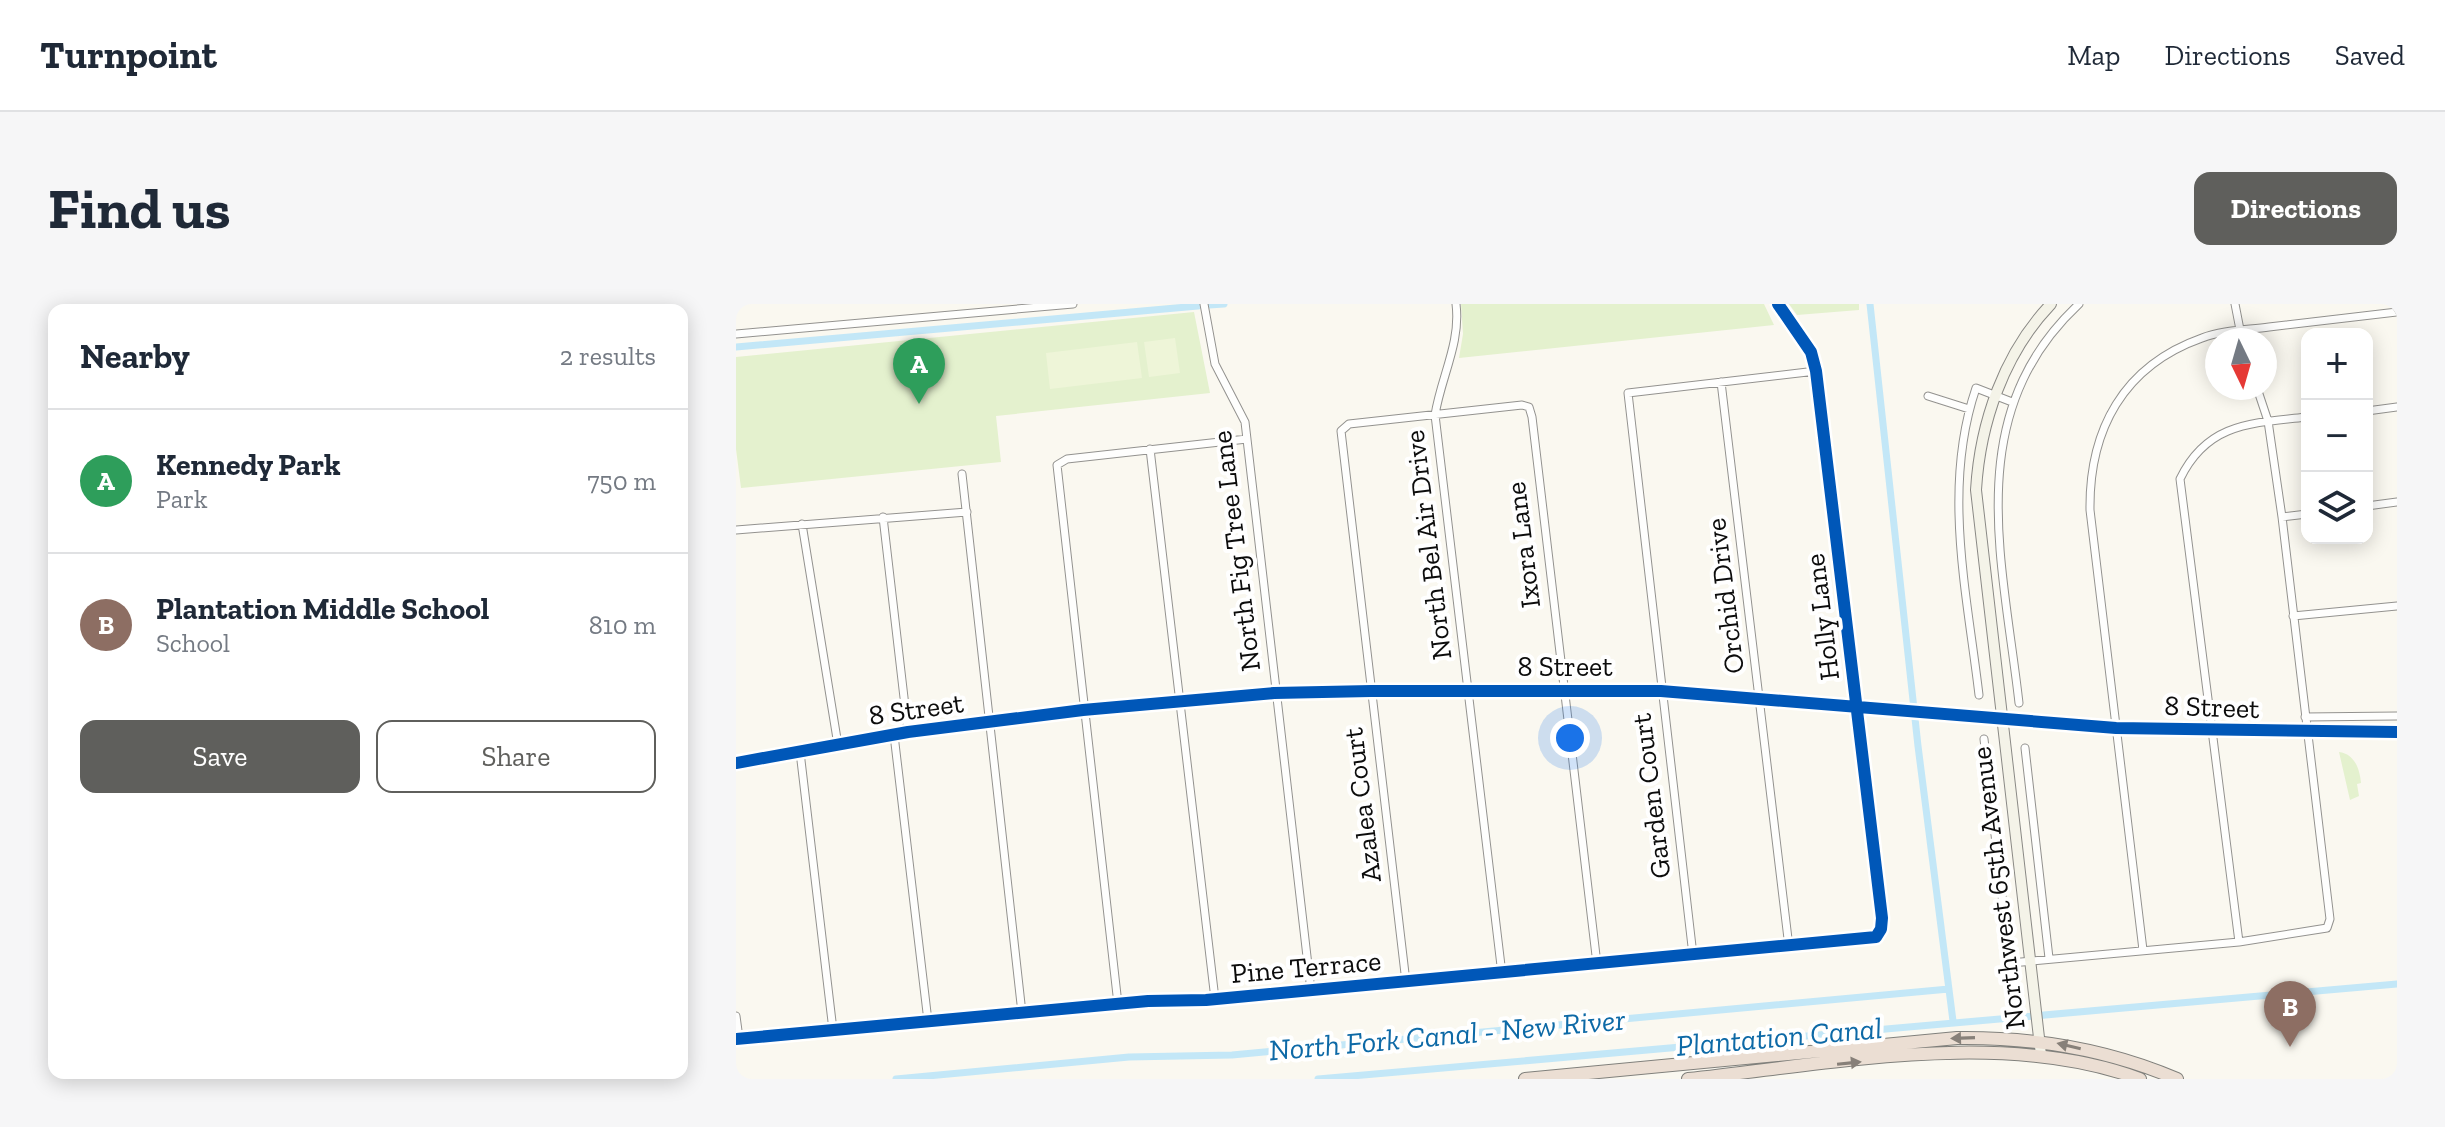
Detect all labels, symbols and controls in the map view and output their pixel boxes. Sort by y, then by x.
text: Turnpoint [40,32,217,78]
text: Map [2067,39,2120,72]
text: Directions [2164,39,2291,72]
text: Saved [2335,39,2405,72]
button: Directions [2194,172,2397,245]
text: Find us [48,175,231,242]
north arrow [2205,328,2277,400]
map controls [2301,328,2373,544]
button: + [2301,328,2373,400]
text: Nearby [80,336,190,377]
pin: A [893,338,945,404]
text: 2 results [560,340,656,372]
button: − [2301,400,2373,472]
street label: North Bel Air Drive [1398,428,1458,662]
street label: North Fig Tree Lane [1205,429,1267,673]
text: Kennedy Park [156,447,341,483]
text: A [97,465,115,497]
text: 750 m [587,465,656,497]
button: layers [2301,472,2373,544]
street label: Ixora Lane [1499,480,1547,610]
text: Park [156,483,208,515]
street label: Orchid Drive [1699,516,1751,676]
street label: Holly Lane [1798,552,1846,682]
text: Plantation Middle School [156,591,489,627]
text: B [98,609,114,641]
text: 810 m [589,609,656,641]
text: School [156,627,230,659]
street label: 8 Street [1517,650,1613,683]
street label: 8 Street [867,686,966,732]
street label: 8 Street [2164,689,2261,725]
street label: Garden Court [1624,711,1677,880]
your location [1550,718,1590,758]
button: Save [80,720,360,793]
button: Share [376,720,656,793]
street label: Azalea Court [1336,725,1388,884]
street label: Northwest 65th Avenue [1964,745,2032,1031]
street label: Pine Terrace [1229,944,1383,990]
pin: B [2264,981,2316,1047]
water label: North Fork Canal - New River [1267,1001,1627,1069]
water label: Plantation Canal [1674,1010,1884,1064]
one-way arrow [1950,1032,1975,1045]
one-way arrow [2056,1040,2081,1052]
one-way arrow [1837,1056,1862,1069]

